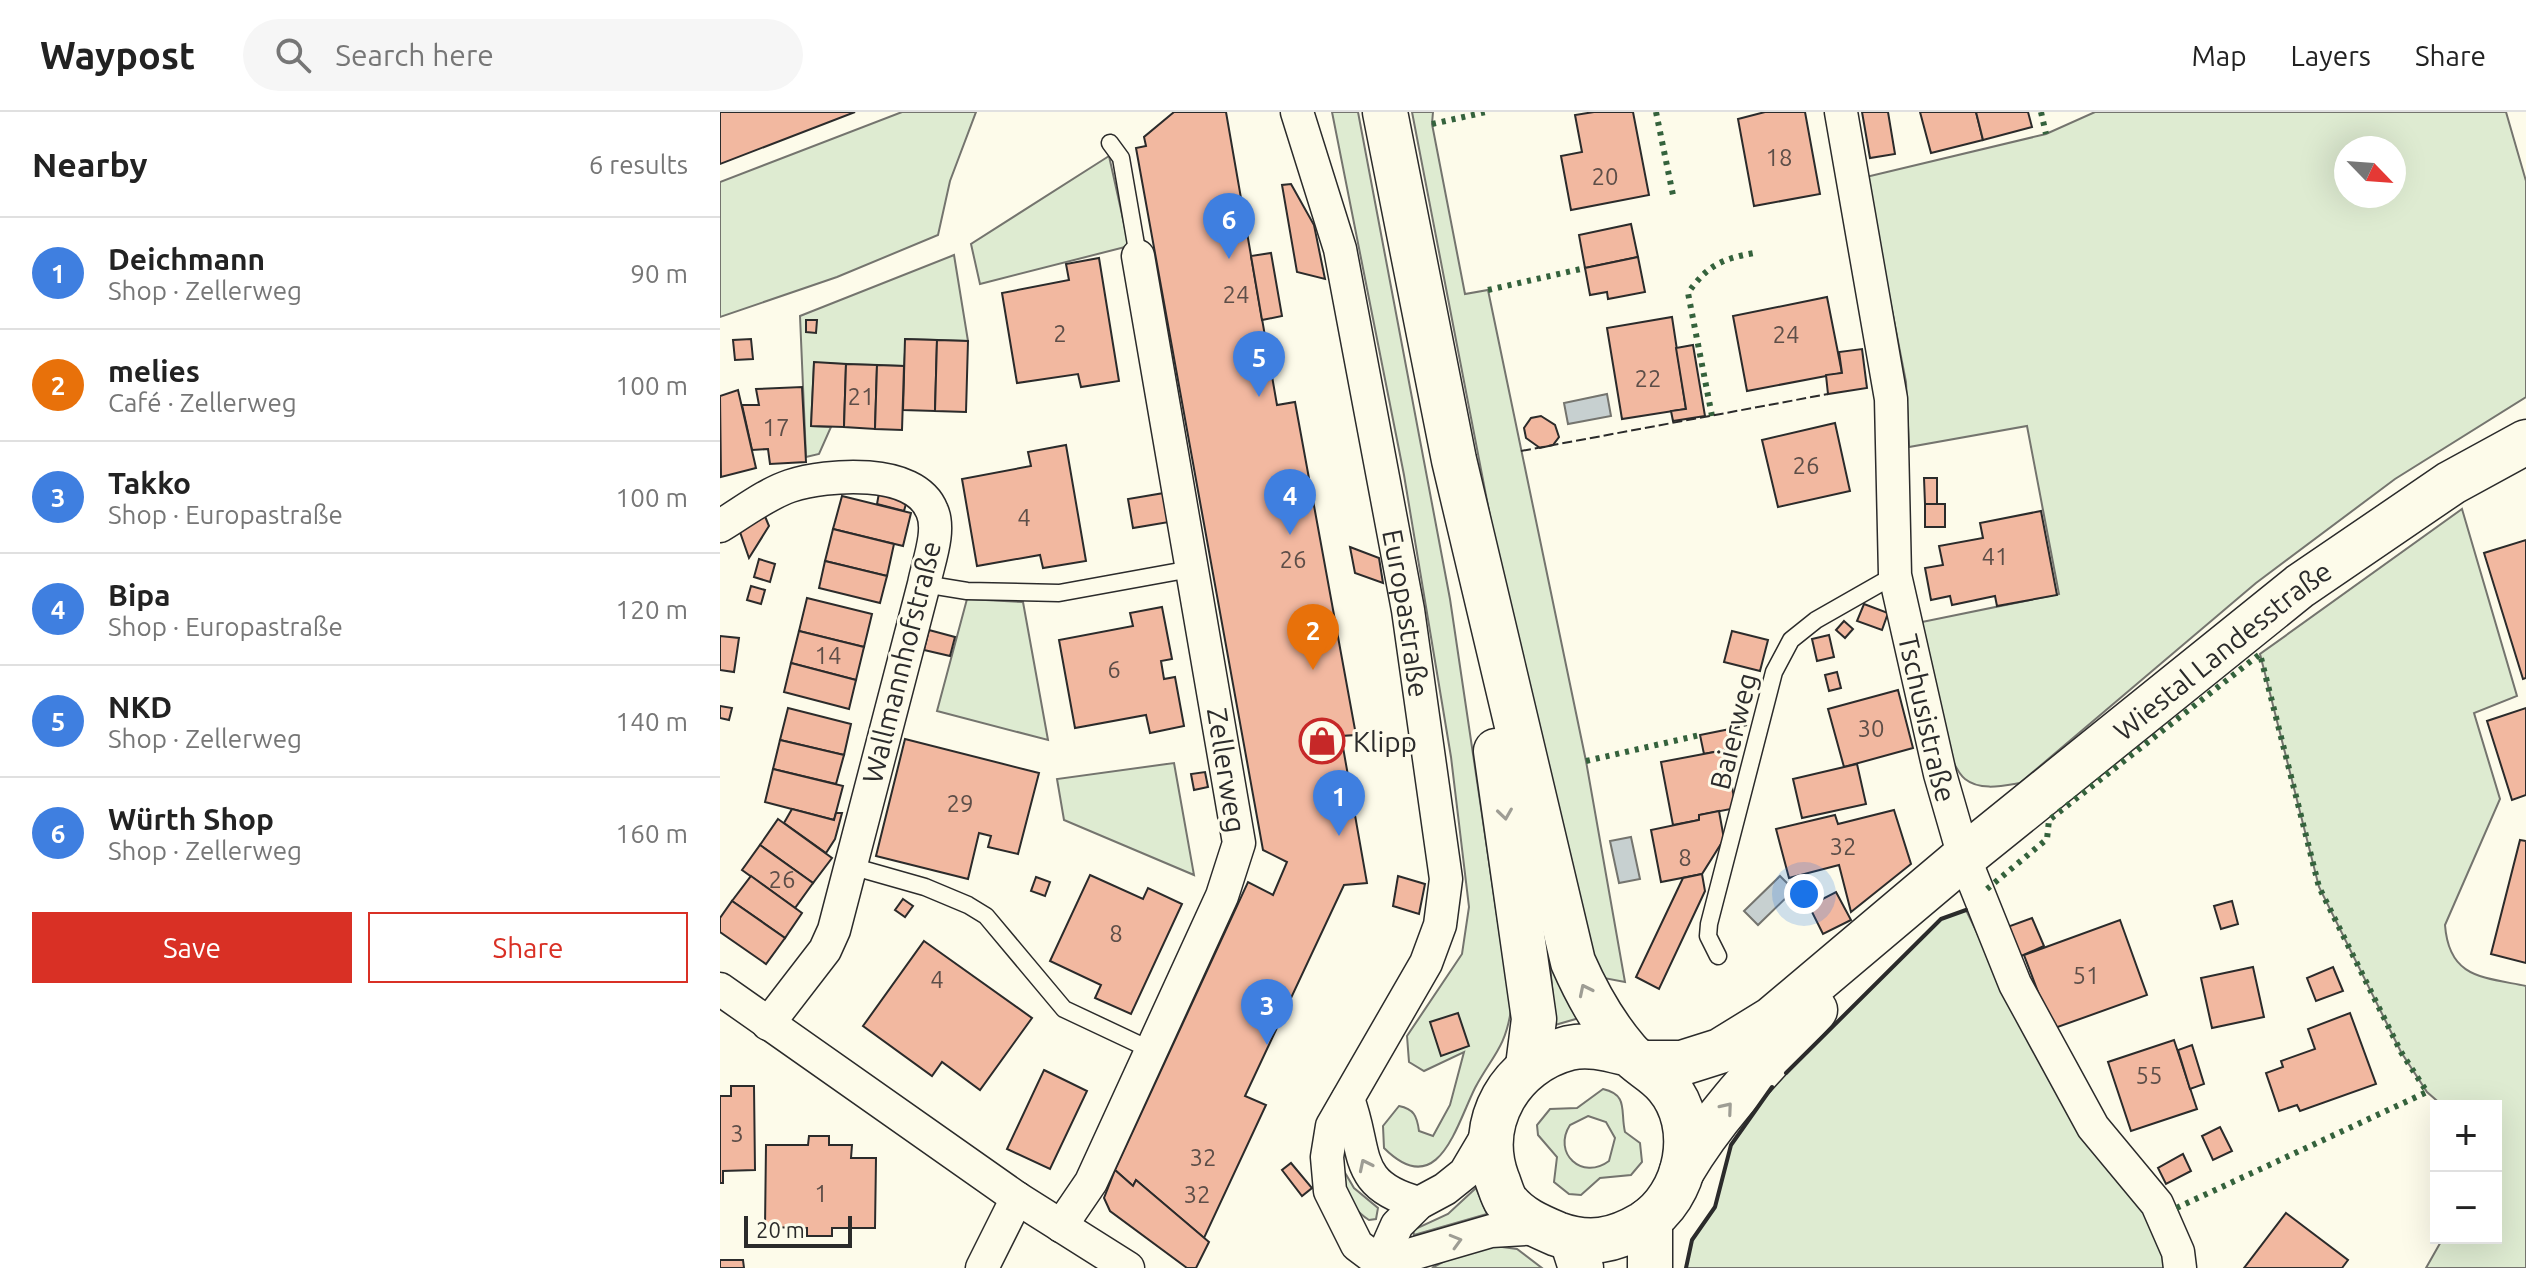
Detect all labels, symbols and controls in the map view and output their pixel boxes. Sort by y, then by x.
search box [243,19,803,91]
icon: search [271,33,315,77]
text: Waypost [40,34,195,76]
text: Search here [335,38,494,72]
text: Map [2191,40,2247,71]
text: Layers [2291,40,2371,71]
text: Share [2415,40,2486,71]
north arrow [2334,136,2406,208]
house number: 18 [1765,144,1793,171]
text: Nearby [32,145,147,183]
text: 6 results [589,150,688,179]
house number: 20 [1591,163,1619,190]
pin: 6 [1203,193,1255,259]
text: Deichmann [108,242,265,276]
text: 1 [51,259,65,288]
text: 90 m [630,259,688,288]
text: Shop · Zellerweg [108,276,302,305]
house number: 24 [1222,281,1250,308]
house number: 2 [1053,320,1067,347]
house number: 24 [1772,321,1800,348]
pin: 5 [1233,331,1285,397]
text: melies [108,354,200,388]
house number: 22 [1634,365,1662,392]
text: 2 [51,371,65,400]
text: 100 m [616,371,688,400]
house number: 21 [847,383,875,410]
text: Café · Zellerweg [108,388,297,417]
house number: 17 [762,414,790,441]
house number: 26 [1792,452,1820,479]
text: Takko [108,466,191,500]
pin: 4 [1264,469,1316,535]
text: 3 [51,483,65,512]
text: 100 m [616,483,688,512]
text: Shop · Europastraße [108,500,343,529]
house number: 4 [1017,504,1031,531]
street label: Europastraße [1378,527,1436,699]
street label: Wallmannhofstraße [856,538,946,786]
house number: 41 [1981,543,2009,570]
house number: 26 [1279,546,1307,573]
street label: Wiestal Landesstraße [2107,554,2337,746]
text: Bipa [108,578,171,612]
text: 4 [51,595,65,624]
text: 120 m [616,595,688,624]
pin: 2 [1287,604,1339,670]
text: Shop · Europastraße [108,612,343,641]
street label: Tschusistraße [1893,631,1963,805]
house number: 14 [814,642,842,669]
house number: 6 [1107,656,1121,683]
street label: Baierweg [1704,670,1762,792]
text: NKD [108,690,172,724]
street label: Zellerweg [1202,705,1252,835]
text: 5 [51,707,65,736]
text: 140 m [616,707,688,736]
house number: 30 [1857,715,1885,742]
shop icon: Klipp [1298,717,1346,765]
text: Shop · Zellerweg [108,724,302,753]
place label: Klipp [1353,726,1417,757]
pin: 1 [1313,770,1365,836]
house number: 29 [946,790,974,817]
text: Würth Shop [108,802,274,836]
one-way arrow [1496,807,1513,821]
text: 6 [51,819,65,848]
text: 160 m [616,819,688,848]
house number: 32 [1829,833,1857,860]
text: Shop · Zellerweg [108,836,302,865]
house number: 8 [1678,844,1692,871]
house number: 26 [768,866,796,893]
your location [1784,874,1824,914]
button: Save [32,912,352,983]
button: Share [368,912,688,983]
house number: 8 [1109,920,1123,947]
house number: 51 [2072,962,2100,989]
house number: 4 [930,966,944,993]
pin: 3 [1241,979,1293,1045]
one-way arrow [1580,983,1595,998]
house number: 55 [2135,1062,2163,1089]
map controls [2430,1100,2502,1244]
button: + [2430,1100,2502,1172]
one-way arrow [1717,1102,1732,1117]
house number: 3 [730,1120,744,1147]
house number: 32 [1189,1144,1217,1171]
one-way arrow [1359,1158,1375,1173]
button: − [2430,1172,2502,1244]
house number: 1 [814,1180,828,1207]
house number: 32 [1183,1181,1211,1208]
scale bar [744,1212,852,1248]
text: 20 m [756,1217,805,1242]
one-way arrow [1448,1234,1462,1250]

